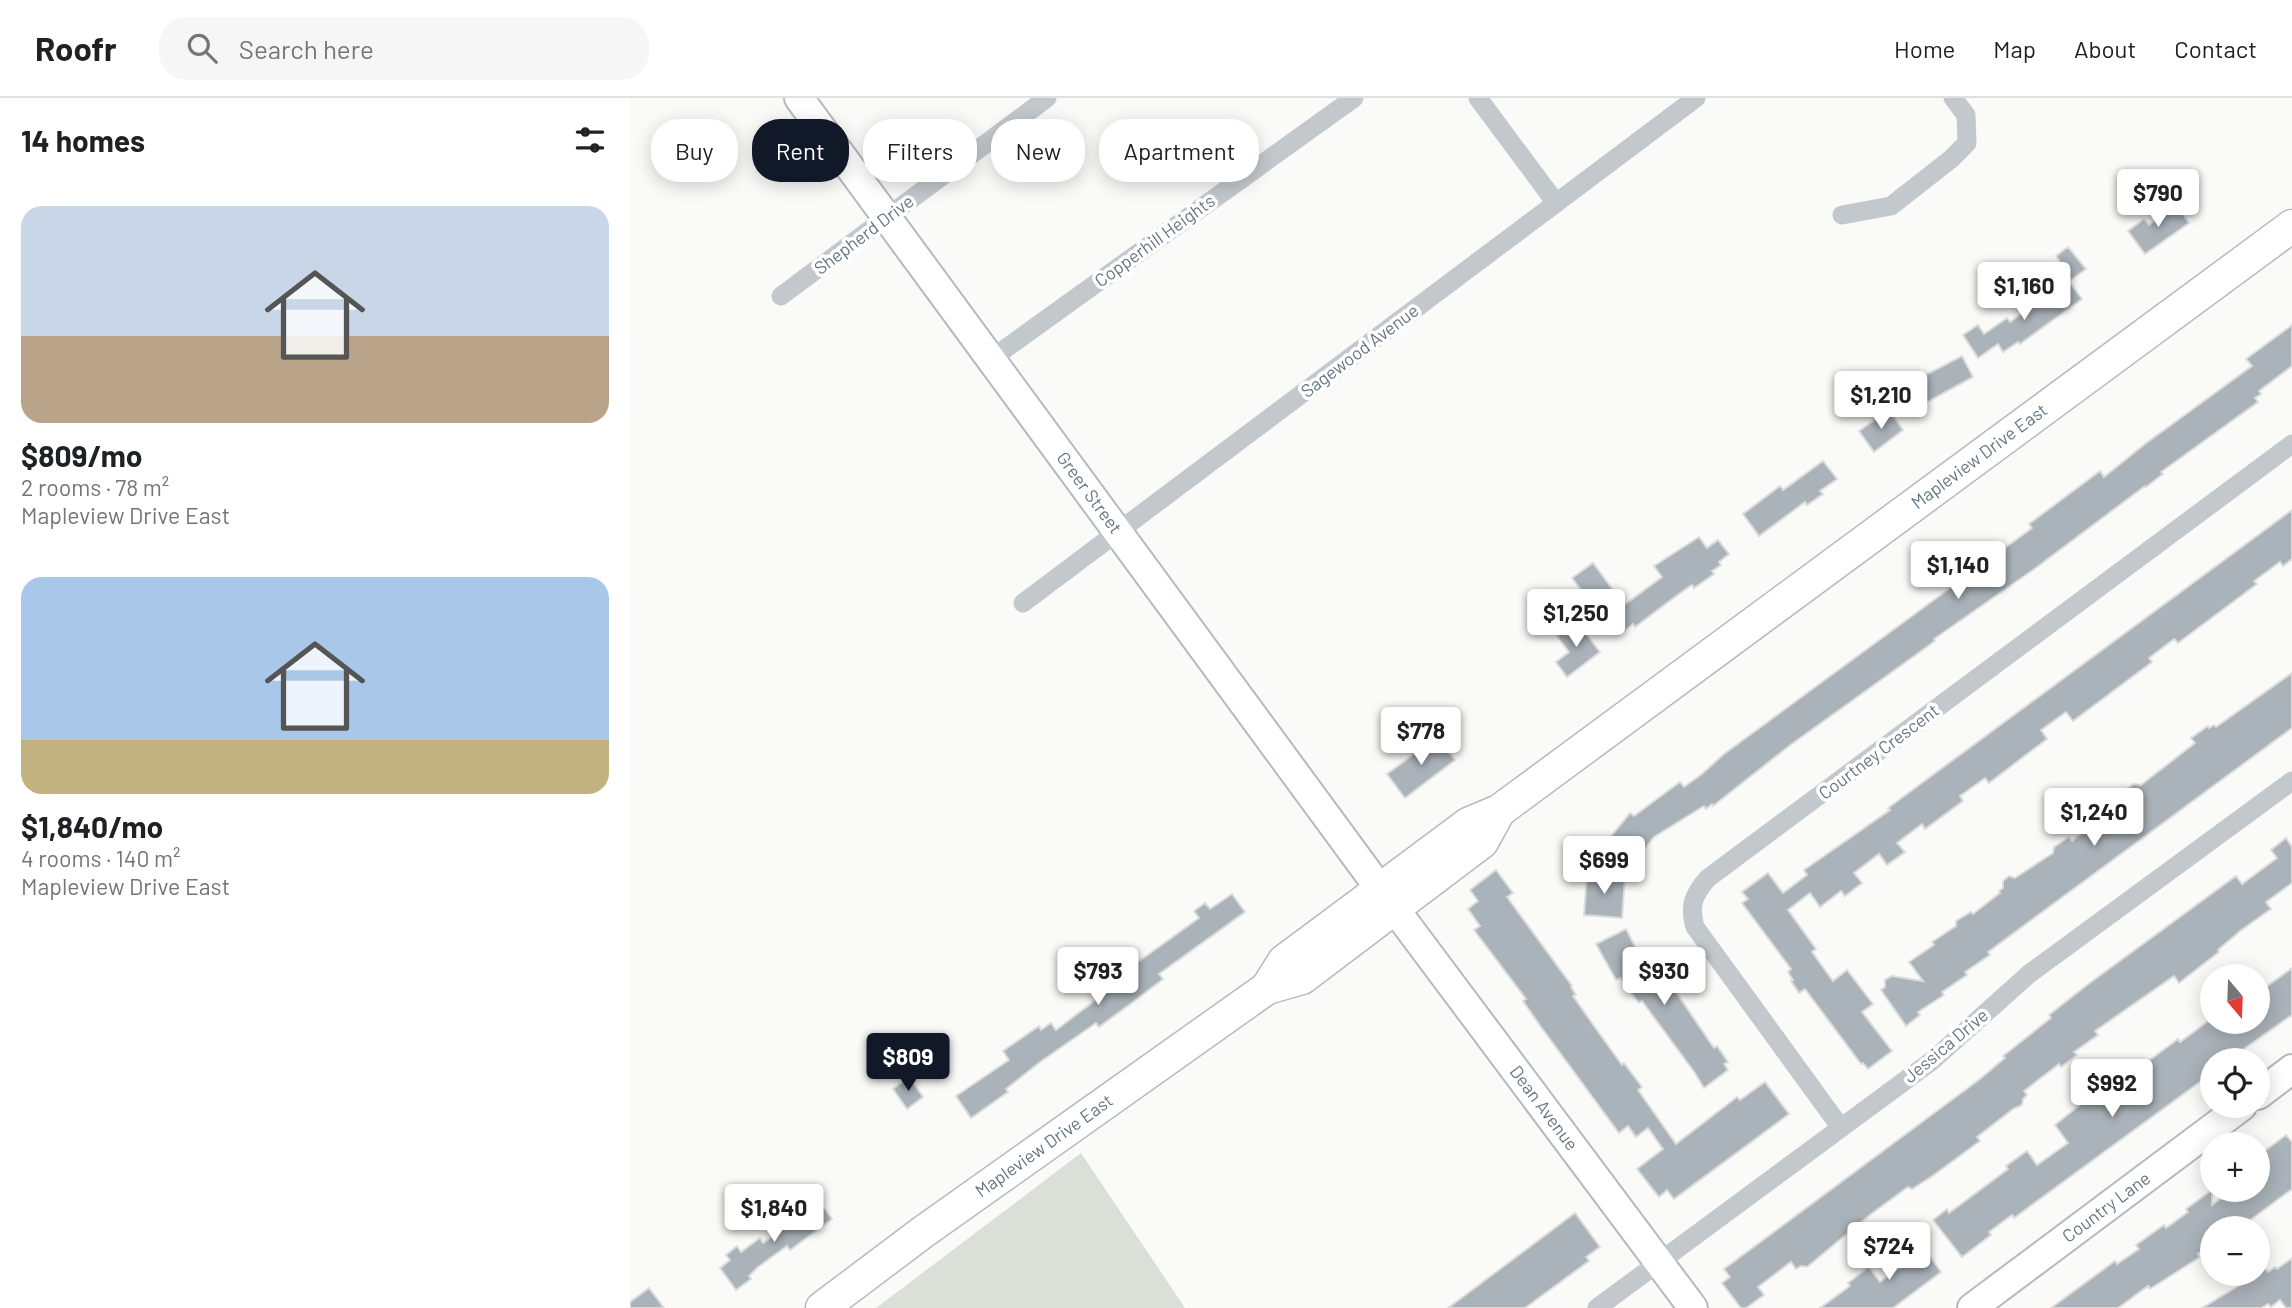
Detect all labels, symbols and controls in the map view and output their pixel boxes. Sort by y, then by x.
search box [159,17,649,80]
text: Roofr [35,28,117,68]
icon: search [183,29,221,67]
text: Search here [239,33,374,64]
text: Home [1894,34,1955,63]
text: Map [1993,34,2036,63]
text: About [2074,34,2136,63]
text: Contact [2174,34,2257,63]
chip: Buy [651,119,738,182]
chip: Rent [752,119,849,182]
chip: Filters [863,119,977,182]
chip: New [991,119,1085,182]
chip: Apartment [1099,119,1259,182]
icon: filters [571,121,609,159]
text: 14 homes [21,122,145,158]
pin: $790 [2117,170,2199,229]
text: $790 [2133,178,2183,206]
street label: Copperhill Heights [1090,189,1219,291]
street label: Shepherd Drive [809,190,917,279]
icon: home [252,252,378,378]
pin: $1,160 [1967,262,2081,322]
text: $1,160 [1994,271,2055,299]
street label: Sagewood Avenue [1296,299,1423,402]
pin: $1,210 [1824,372,1938,431]
text: $1,210 [1850,380,1912,408]
street label: Mapleview Drive East [1906,398,2051,513]
text: $809/mo [21,437,142,473]
street label: Greer Street [1053,447,1127,538]
text: 2 rooms · 78 m² [21,473,169,501]
text: Mapleview Drive East [21,501,230,529]
pin: $1,140 [1901,542,2015,601]
text: $1,140 [1927,550,1989,578]
pin: $1,250 [1519,589,1633,649]
text: $1,250 [1543,598,1609,626]
icon: home [252,623,378,749]
street label: Courtney Crescent [1814,699,1943,804]
pin: $778 [1380,708,1462,767]
text: $778 [1397,716,1445,744]
pin: $1,240 [2037,788,2151,848]
text: $1,240 [2060,797,2128,825]
text: $1,840/mo [21,808,163,844]
pin: $699 [1563,836,1645,896]
text: 4 rooms · 140 m² [21,844,181,872]
text: $699 [1579,845,1629,873]
text: Mapleview Drive East [21,872,230,900]
pin: $793 [1057,948,1139,1007]
pin: $930 [1623,948,1705,1007]
text: $793 [1073,956,1123,984]
text: $930 [1639,956,1689,984]
north arrow [2200,964,2270,1034]
map controls [2200,964,2270,1286]
street label: Jessica Drive [1899,1003,1992,1087]
pin: $809 [867,1034,949,1093]
text: $809 [883,1042,933,1070]
button: locate [2200,1048,2270,1118]
pin: $992 [2071,1060,2153,1119]
street label: Dean Avenue [1506,1061,1583,1154]
text: $992 [2087,1068,2137,1096]
street label: Mapleview Drive East [971,1089,1117,1202]
button: + [2200,1132,2270,1202]
street label: Country Lane [2058,1167,2154,1247]
pin: $1,840 [717,1184,831,1244]
text: $1,840 [741,1193,807,1221]
button: − [2200,1216,2270,1286]
pin: $724 [1848,1222,1930,1282]
text: $724 [1863,1231,1915,1259]

